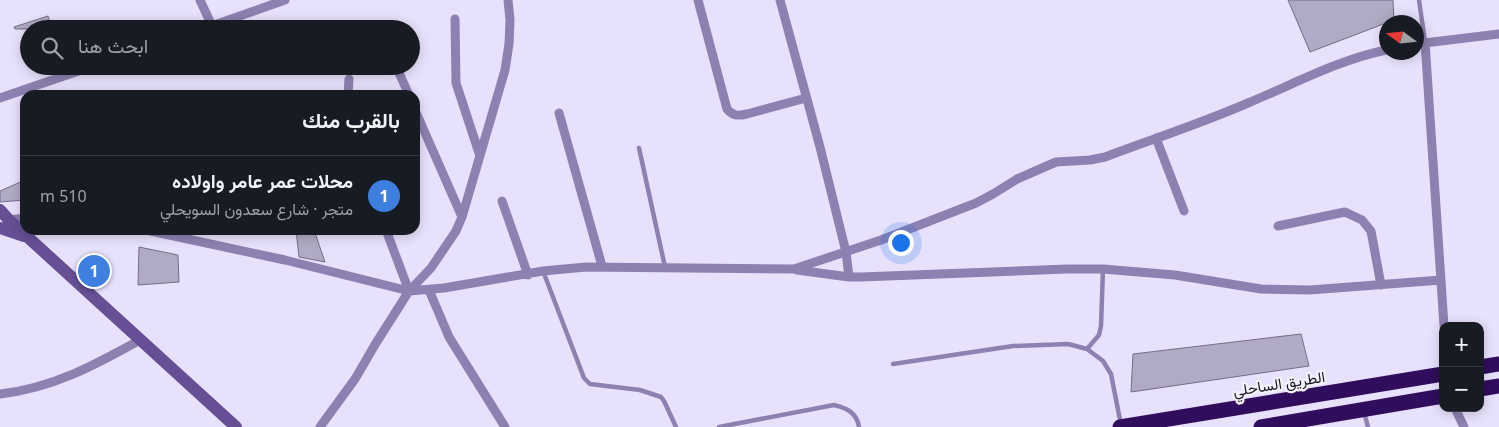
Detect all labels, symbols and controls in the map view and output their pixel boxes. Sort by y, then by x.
north arrow [1379,15,1424,60]
search box [20,20,420,75]
text: ابحث هنا [78,33,148,59]
icon: search [38,34,66,62]
text: بالقرب منك [302,106,400,134]
text: محلات عمر عامر واولاده [172,168,353,194]
text: 510 m [40,185,87,207]
text: 1 [379,185,389,207]
text: متجر · شارع سعدون السويحلي [160,198,353,220]
your location [888,230,914,256]
pin: 1 [78,252,110,290]
map controls [1439,322,1484,412]
button: + [1439,322,1484,367]
street label: الطريق الساحلي [1232,366,1327,404]
button: − [1439,367,1484,412]

